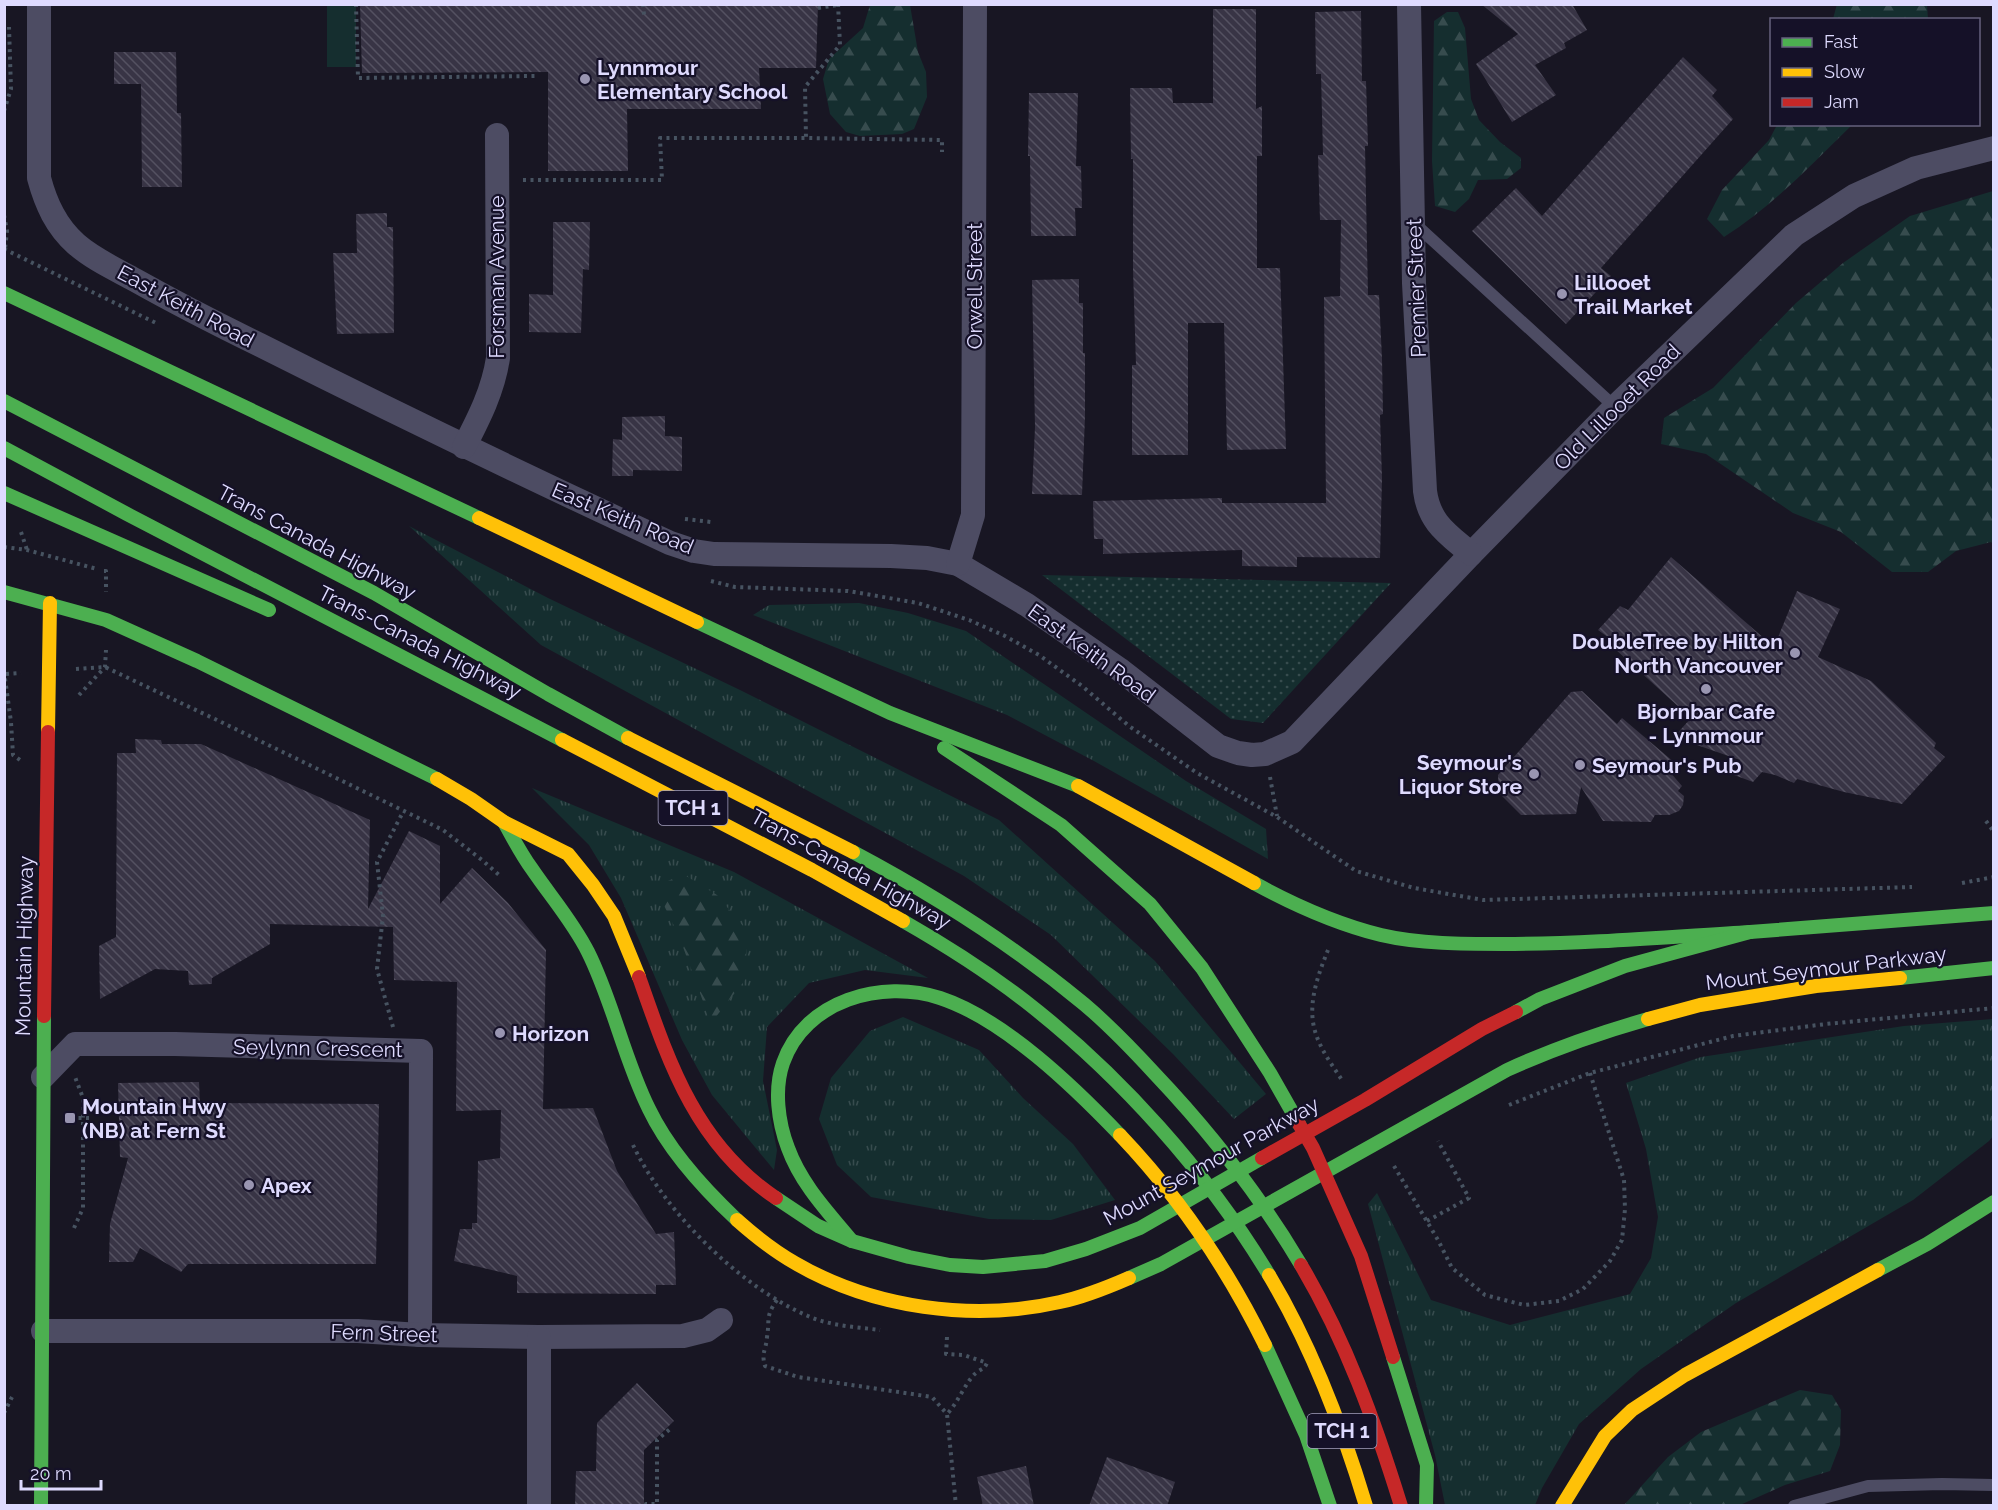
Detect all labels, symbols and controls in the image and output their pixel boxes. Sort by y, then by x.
legend [1770,18,1980,126]
text: Fast [1824,31,1858,52]
place label: Lynnmour Elementary School [597,55,788,104]
text: Slow [1824,61,1865,82]
marker: Lynnmour Elementary School [578,72,592,86]
text: Jam [1824,91,1859,112]
street label: Forsman Avenue [484,195,509,359]
street label: Premier Street [1401,218,1431,358]
street label: Orwell Street [962,223,987,349]
street label: East Keith Road [113,259,259,353]
place label: Lillooet Trail Market [1574,270,1692,319]
marker: Lillooet Trail Market [1555,287,1569,301]
street label: Old Lillooet Road [1549,339,1685,475]
street label: East Keith Road [548,477,698,559]
street label: Trans Canada Highway [213,479,421,605]
street label: Trans-Canada Highway [314,580,526,704]
street label: East Keith Road [1023,598,1161,708]
place label: DoubleTree by Hilton North Vancouver [1572,629,1783,678]
marker: DoubleTree by Hilton North Vancouver [1788,646,1802,660]
marker: Bjornbar Cafe - Lynnmour [1699,682,1713,696]
place label: Bjornbar Cafe - Lynnmour [1637,699,1775,748]
place label: Seymour's Liquor Store [1399,750,1522,799]
place label: Seymour's Pub [1592,753,1742,778]
marker: Seymour's Pub [1573,758,1587,772]
marker: Seymour's Liquor Store [1527,767,1541,781]
road number: TCH 1 [658,791,728,825]
street label: Trans-Canada Highway [747,804,955,934]
street label: Mountain Highway [10,856,38,1036]
street label: Mount Seymour Parkway [1704,941,1948,995]
place label: Horizon [512,1021,589,1046]
marker: Horizon [493,1026,507,1040]
street label: Seylynn Crescent [233,1034,403,1062]
street label: Mount Seymour Parkway [1099,1091,1323,1231]
place label: Mountain Hwy (NB) at Fern St [82,1094,227,1143]
marker: Mountain Hwy (NB) at Fern St [63,1111,77,1125]
place label: Apex [261,1173,313,1198]
marker: Apex [242,1178,256,1192]
street label: Fern Street [330,1319,438,1347]
road number: TCH 1 [1308,1414,1376,1448]
scale bar [21,1453,100,1491]
text: 20 m [30,1463,72,1484]

